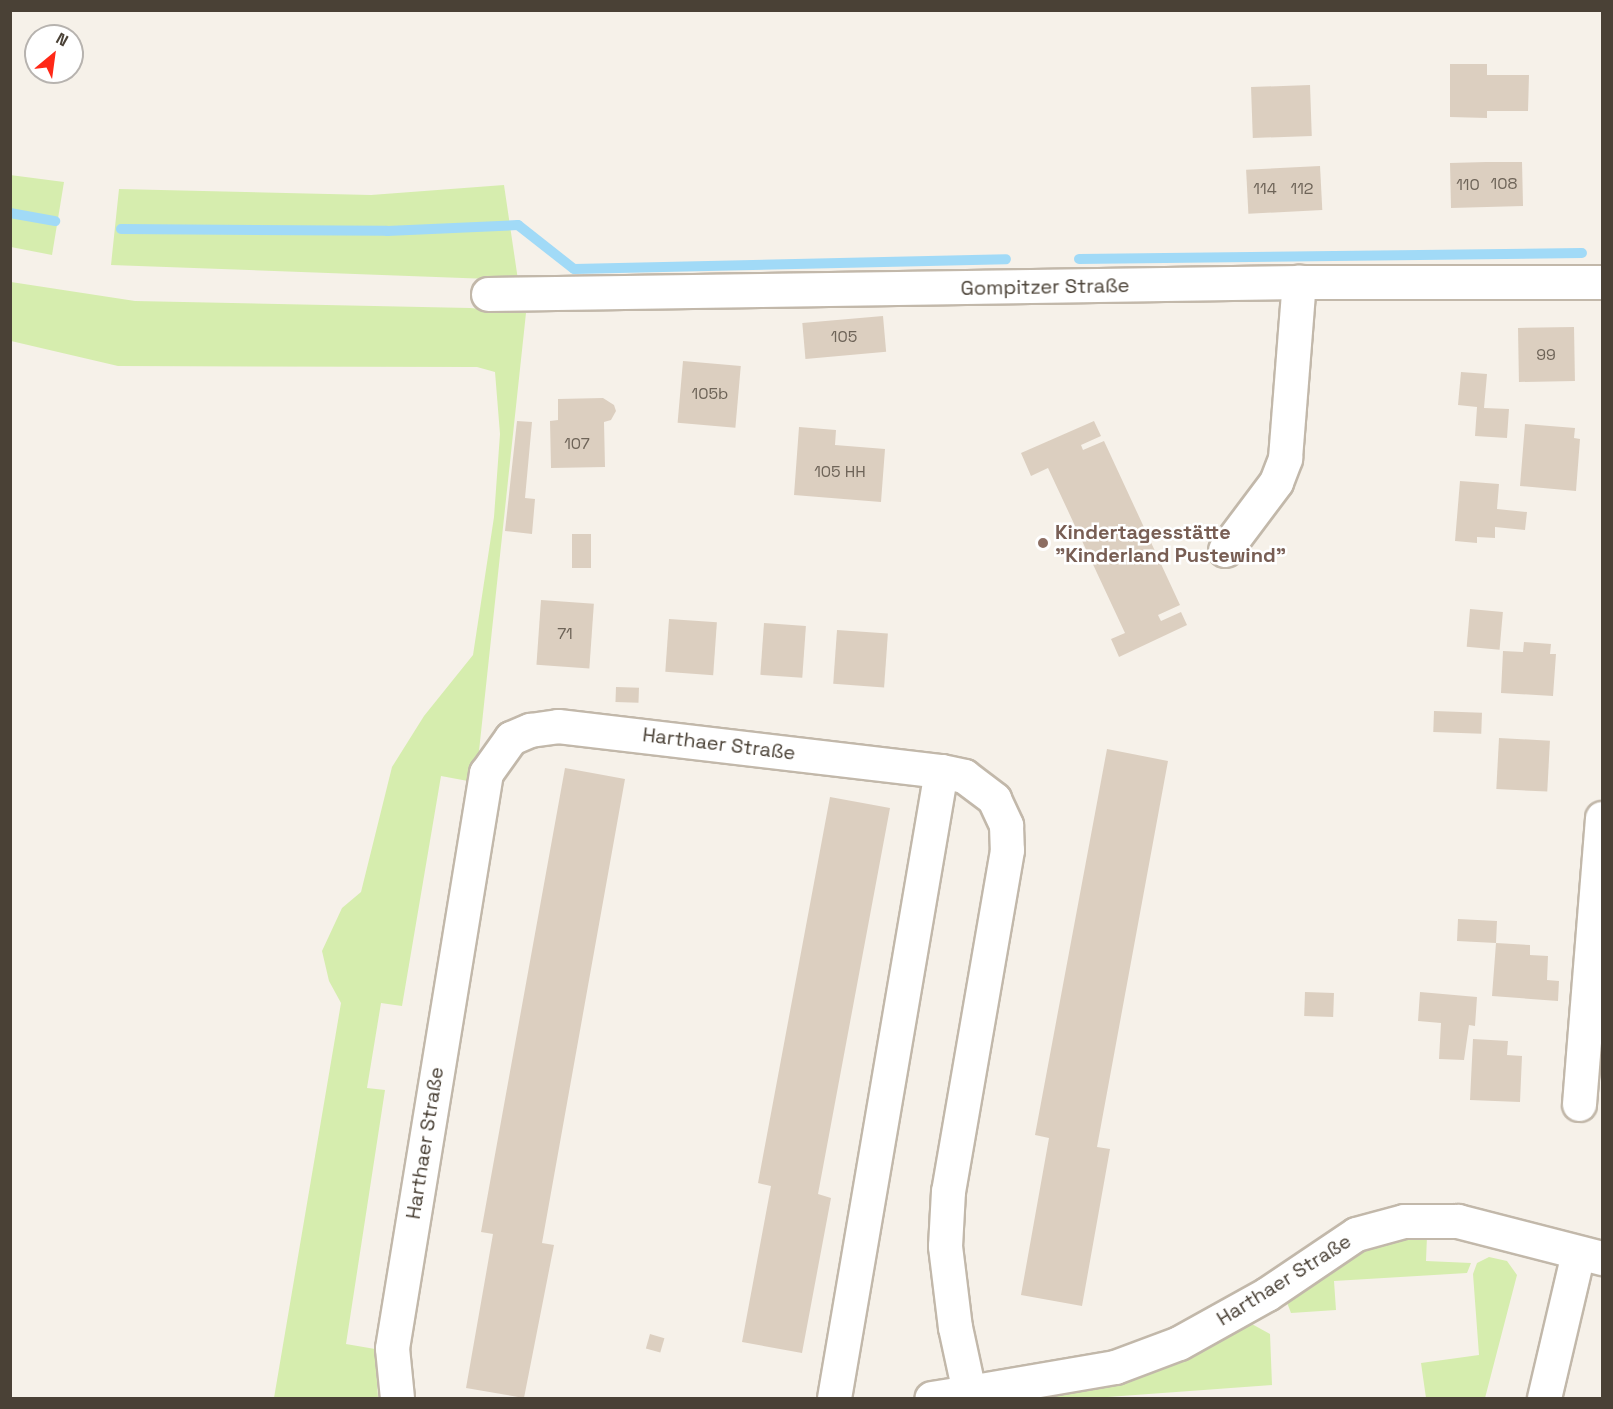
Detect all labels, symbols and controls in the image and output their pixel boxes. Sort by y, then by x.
north arrow [24,24,84,84]
text: N [52,28,72,51]
house number: 108 [1491,174,1517,194]
house number: 110 [1456,175,1480,195]
house number: 114 [1253,179,1277,199]
house number: 112 [1290,179,1314,199]
street label: Gompitzer Straße [960,274,1130,300]
house number: 105 [831,327,857,347]
house number: 99 [1536,345,1556,365]
house number: 105b [692,384,728,404]
house number: 107 [564,434,590,454]
house number: 105 HH [814,462,866,482]
place label: Kindertagesstätte "Kinderland Pustewind" [1055,520,1286,567]
marker: Kindertagesstätte "Kinderland Pustewind" [1036,536,1050,550]
house number: 71 [557,624,573,644]
street label: Harthaer Straße [641,723,797,765]
street label: Harthaer Straße [401,1065,449,1221]
street label: Harthaer Straße [1212,1229,1356,1331]

